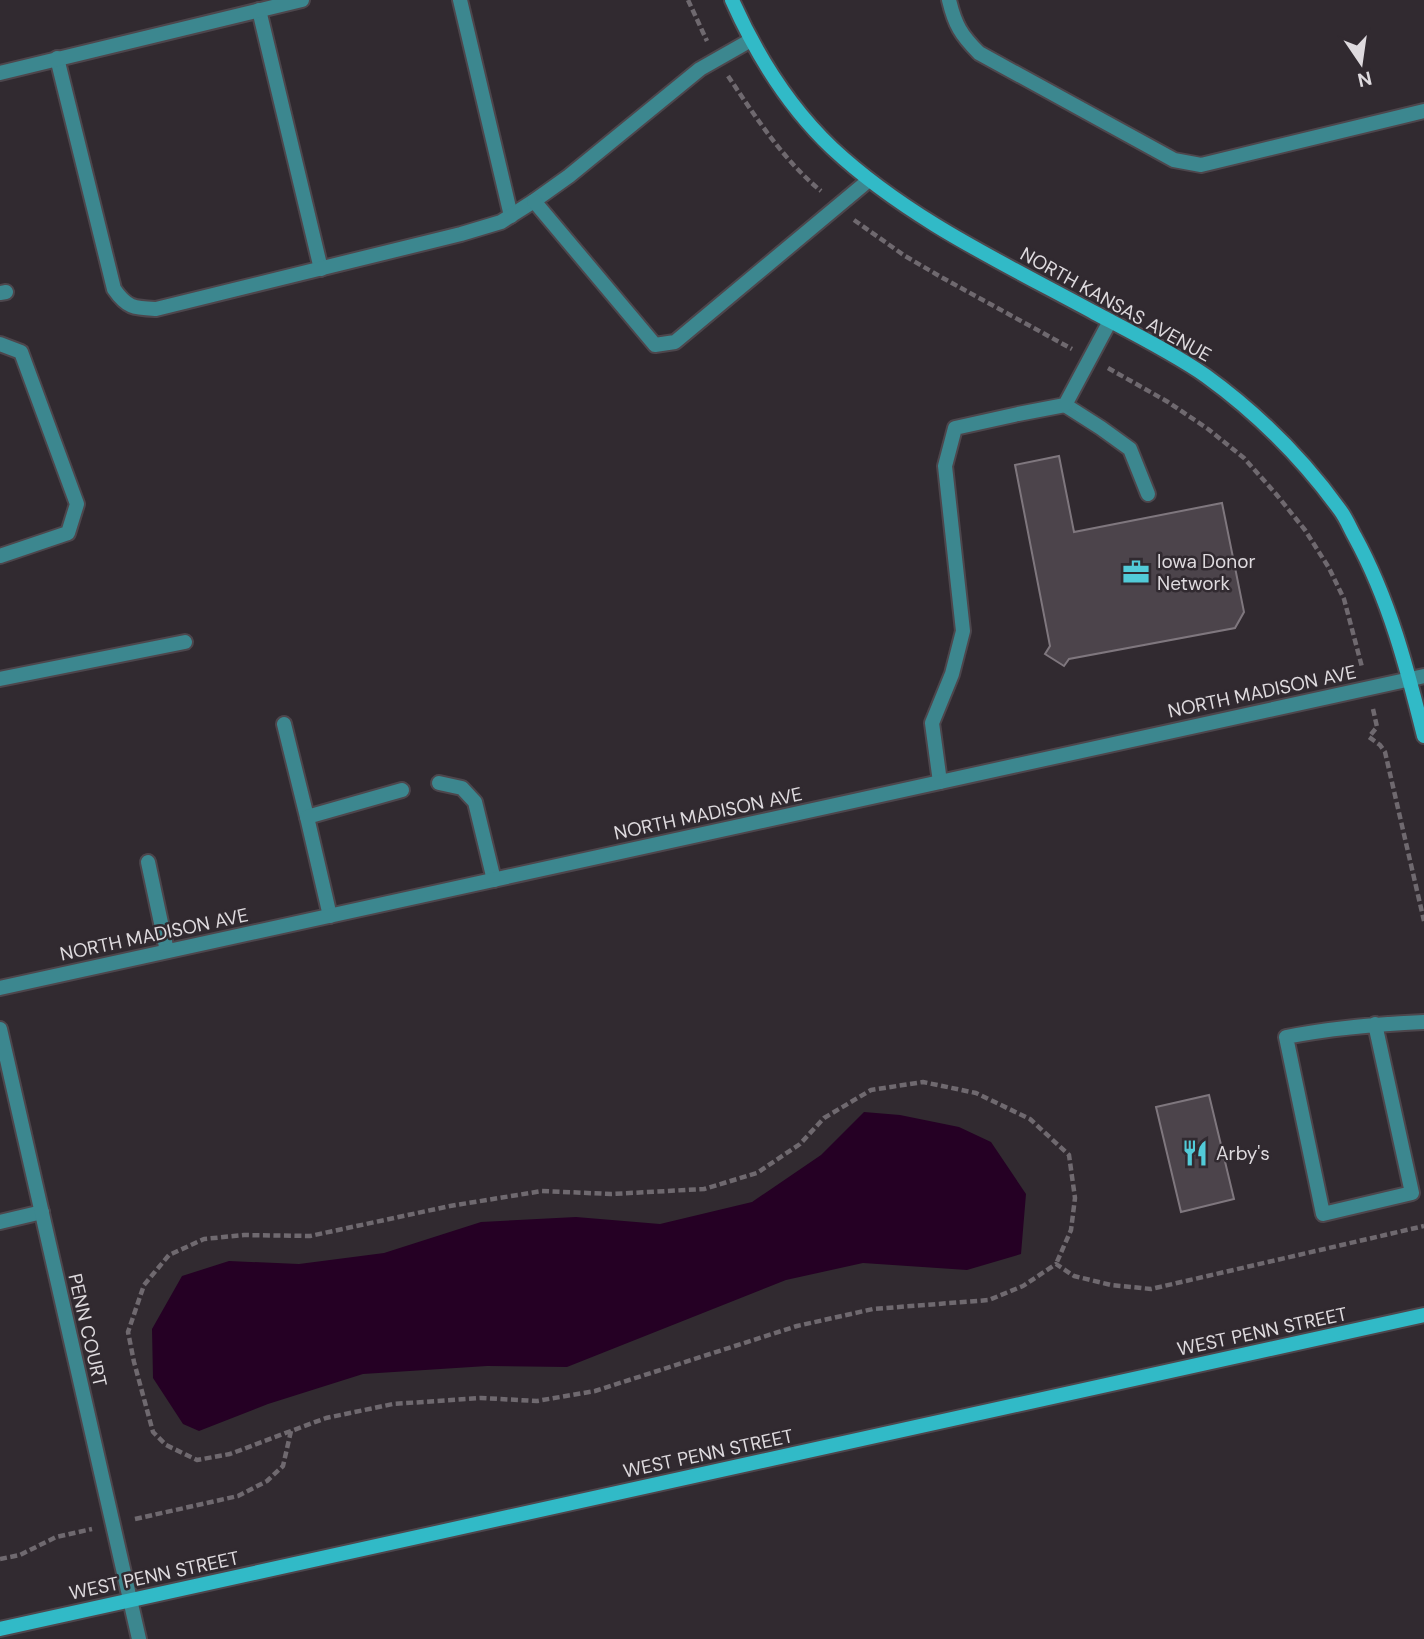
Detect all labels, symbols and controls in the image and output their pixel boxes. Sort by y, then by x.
north arrow [1326,28,1396,98]
text: N [1355,65,1374,93]
street label: NORTH KANSAS AVENUE [1016,241,1216,367]
place label: Iowa Donor Network [1157,549,1255,596]
office icon: Iowa Donor Network [1121,557,1151,587]
street label: NORTH MADISON AVE [1166,659,1359,724]
street label: NORTH MADISON AVE [612,781,805,846]
street label: NORTH MADISON AVE [58,902,251,967]
restaurant icon: Arby's [1180,1138,1210,1168]
place label: Arby's [1216,1141,1270,1166]
street label: PENN COURT [62,1271,113,1390]
street label: WEST PENN STREET [1175,1301,1350,1362]
street label: WEST PENN STREET [621,1423,796,1484]
street label: WEST PENN STREET [67,1545,242,1606]

